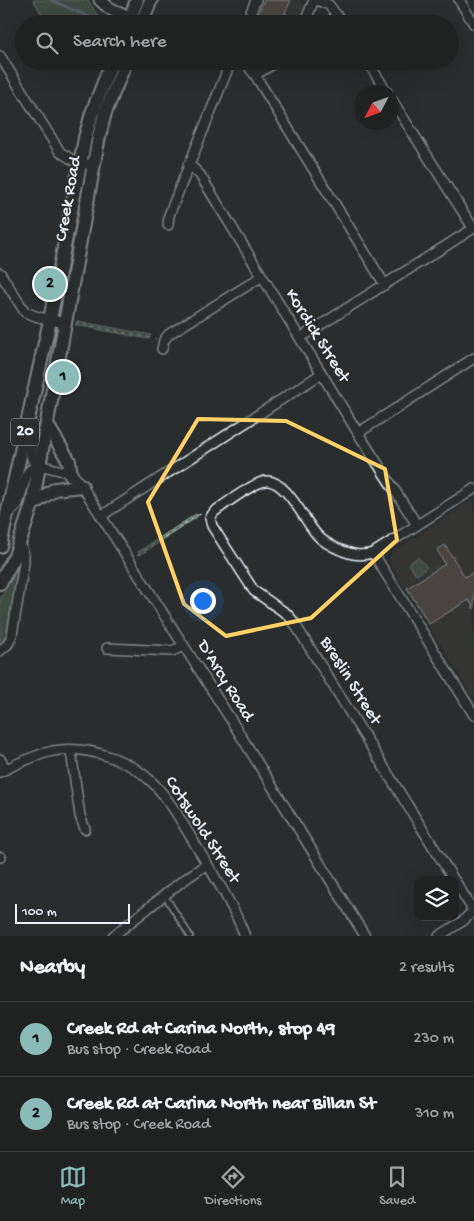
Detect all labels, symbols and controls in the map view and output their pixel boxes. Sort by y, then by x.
search box [15,15,459,70]
icon: search [33,29,61,57]
text: Search here [73,31,167,54]
north arrow [354,85,399,130]
street label: Creek Road [51,153,87,243]
pin: 2 [34,265,66,303]
street label: Kordick Street [280,285,355,388]
pin: 1 [47,358,79,396]
road number: 20 [11,418,39,446]
your location [190,588,216,614]
street label: Breslin Street [314,632,386,730]
street label: D'Arcy Road [191,636,259,727]
street label: Cotswold Street [160,773,245,889]
map controls [414,876,459,921]
button: layers [414,876,459,921]
scale bar [15,901,130,924]
text: 100 m [22,904,57,921]
text: Nearby [20,956,85,981]
text: 2 results [399,959,454,978]
text: Creek Rd at Carina North, stop 49 [67,1018,335,1041]
text: 1 [33,1030,39,1049]
text: 230 m [414,1030,454,1049]
text: Bus stop · Creek Road [67,1041,210,1060]
text: Creek Rd at Carina North near Billan St [67,1093,376,1116]
text: 2 [32,1105,40,1124]
text: 310 m [415,1105,454,1124]
text: Bus stop · Creek Road [67,1116,210,1135]
tab: Map [59,1163,87,1210]
tab: Directions [205,1163,262,1210]
tab: Saved [379,1163,415,1210]

